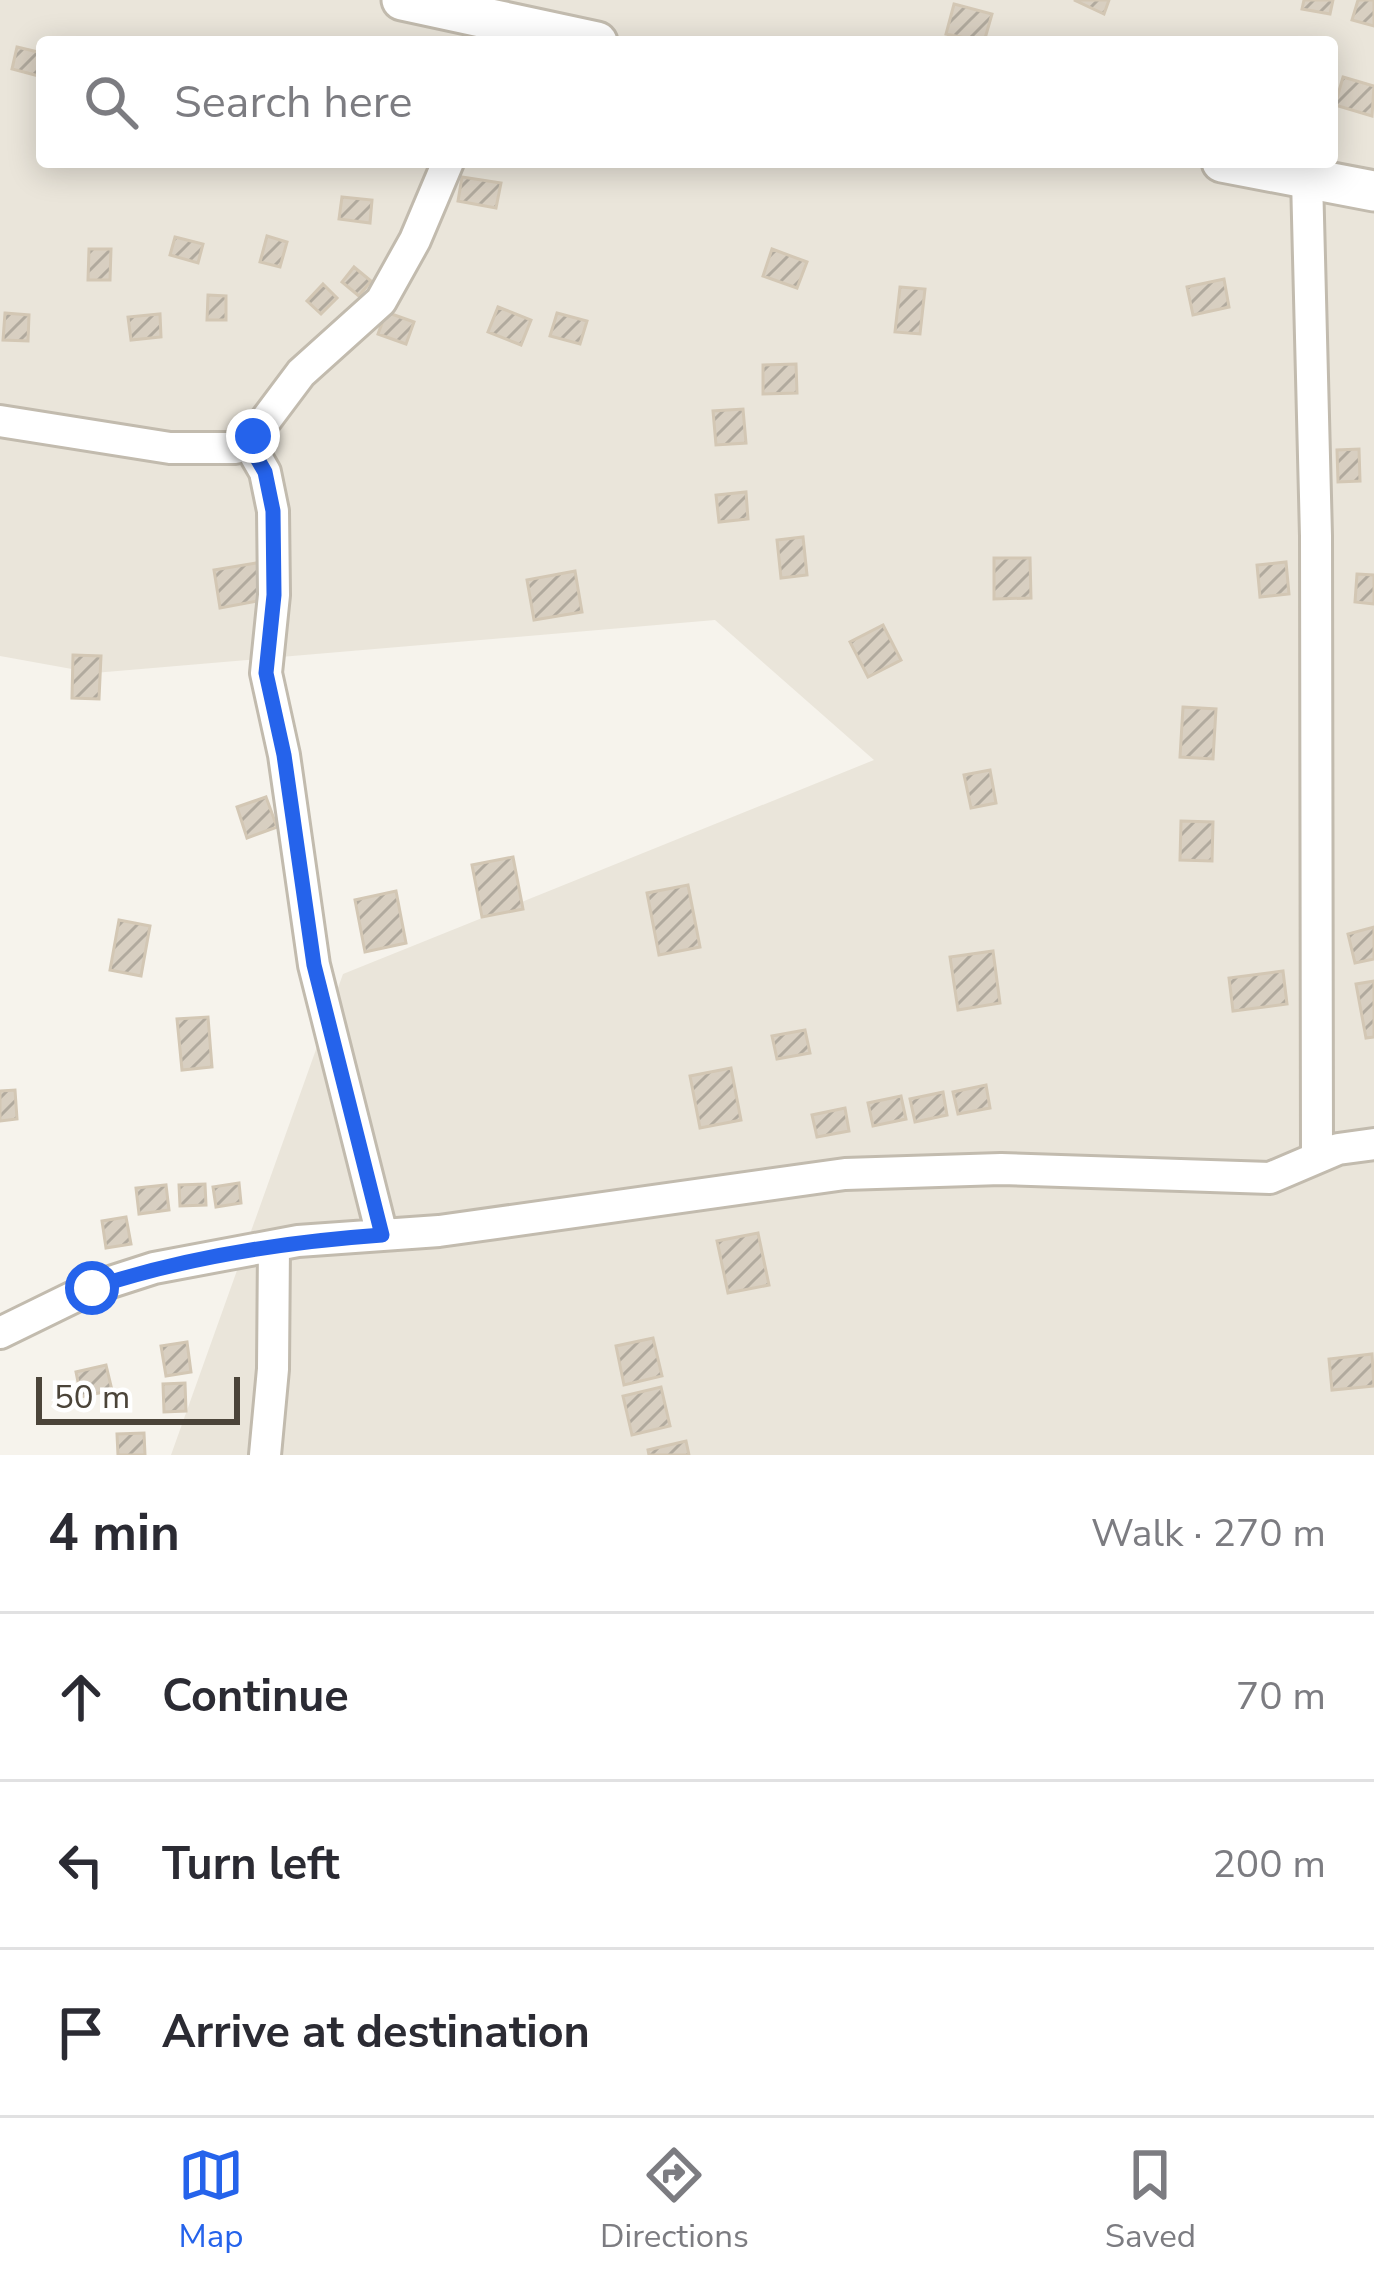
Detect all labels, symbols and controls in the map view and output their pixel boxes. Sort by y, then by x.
search box [36,36,1338,168]
icon: search [78,69,144,135]
text: Search here [174,72,413,133]
route end [226,409,280,463]
route start [65,1261,119,1315]
scale bar [36,1371,240,1424]
text: 50 m [54,1375,130,1420]
text: 4 min [48,1498,180,1568]
text: Walk · 270 m [1091,1507,1326,1560]
icon: ahead [48,1664,114,1730]
text: Continue [162,1666,349,1727]
text: 70 m [1236,1670,1326,1723]
icon: left [48,1832,114,1898]
text: Turn left [162,1834,340,1895]
text: 200 m [1212,1838,1326,1891]
icon: arrive [48,2000,114,2066]
text: Arrive at destination [162,2002,590,2063]
tab: Map [178,2142,244,2259]
tab: Directions [600,2142,749,2259]
tab: Saved [1105,2142,1196,2259]

